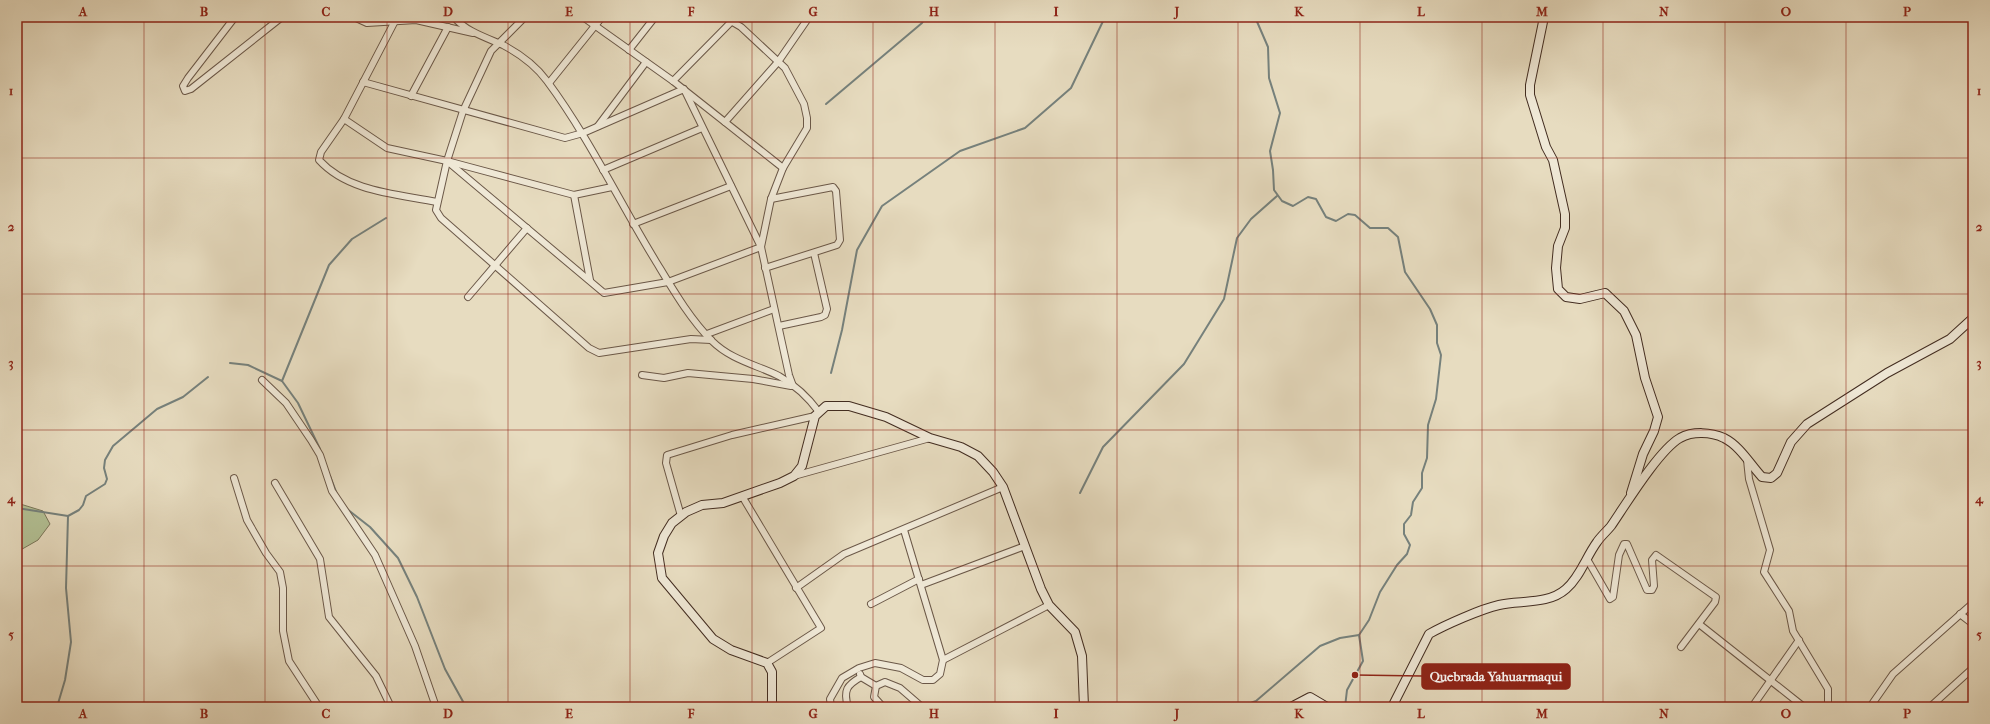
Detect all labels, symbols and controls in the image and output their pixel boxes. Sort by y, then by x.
text: A [78,4,88,19]
text: B [200,4,209,19]
text: C [322,4,331,19]
text: D [443,4,453,19]
text: E [565,4,573,19]
text: F [687,4,695,19]
text: G [808,4,818,19]
text: H [929,4,940,19]
text: I [1053,4,1059,19]
text: J [1173,4,1180,20]
text: K [1294,4,1305,19]
text: L [1417,4,1426,19]
text: M [1535,4,1548,19]
text: N [1659,4,1669,19]
text: O [1781,4,1791,19]
text: P [1903,4,1911,19]
text: 1 [9,83,14,98]
text: 1 [1977,83,1982,98]
text: 2 [8,219,15,234]
text: 2 [1976,219,1983,234]
text: 3 [8,355,14,371]
text: 3 [1976,355,1982,371]
text: 4 [6,491,16,507]
text: 4 [1974,491,1984,507]
text: 5 [8,627,14,642]
text: 5 [1976,627,1982,642]
callout: Quebrada Yahuarmaqui [1422,664,1570,689]
text: Quebrada Yahuarmaqui [1430,669,1562,685]
text: A [78,706,88,721]
text: B [200,706,209,721]
text: C [322,706,331,721]
text: D [443,706,453,721]
text: E [565,706,573,721]
text: F [687,706,695,721]
text: G [808,706,818,721]
text: H [929,706,940,721]
text: I [1053,706,1059,721]
text: J [1173,706,1180,722]
text: K [1294,706,1305,721]
text: L [1417,706,1426,721]
text: M [1535,706,1548,721]
text: N [1659,706,1669,721]
text: O [1781,706,1791,721]
text: P [1903,706,1911,721]

